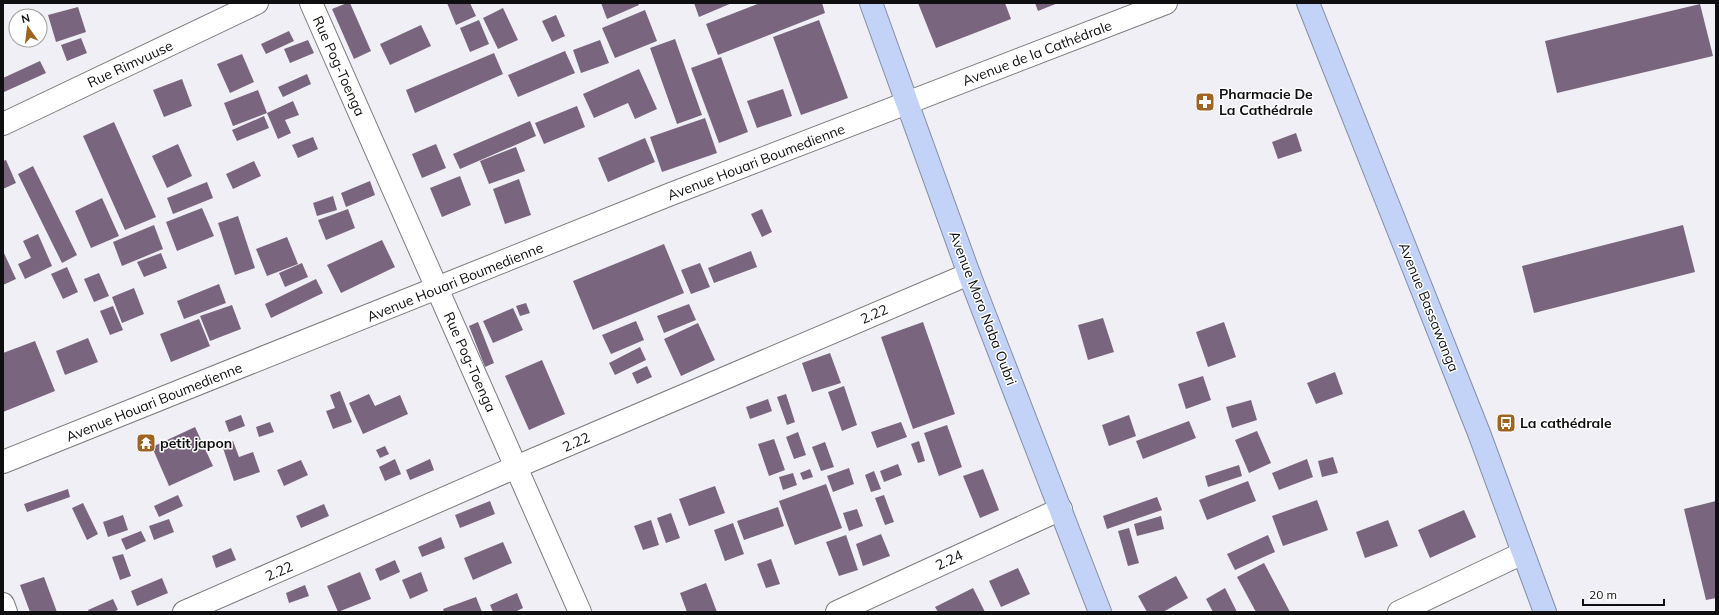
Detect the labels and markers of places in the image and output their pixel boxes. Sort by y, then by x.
place label: Pharmacie De La Cathédrale [1219,85,1313,119]
pharmacy icon: Pharmacie De La Cathédrale [1194,91,1216,113]
bus stop icon: La cathédrale [1495,412,1517,434]
place label: La cathédrale [1520,414,1612,432]
temple icon: petit japon [135,432,157,454]
place label: petit japon [160,434,232,452]

